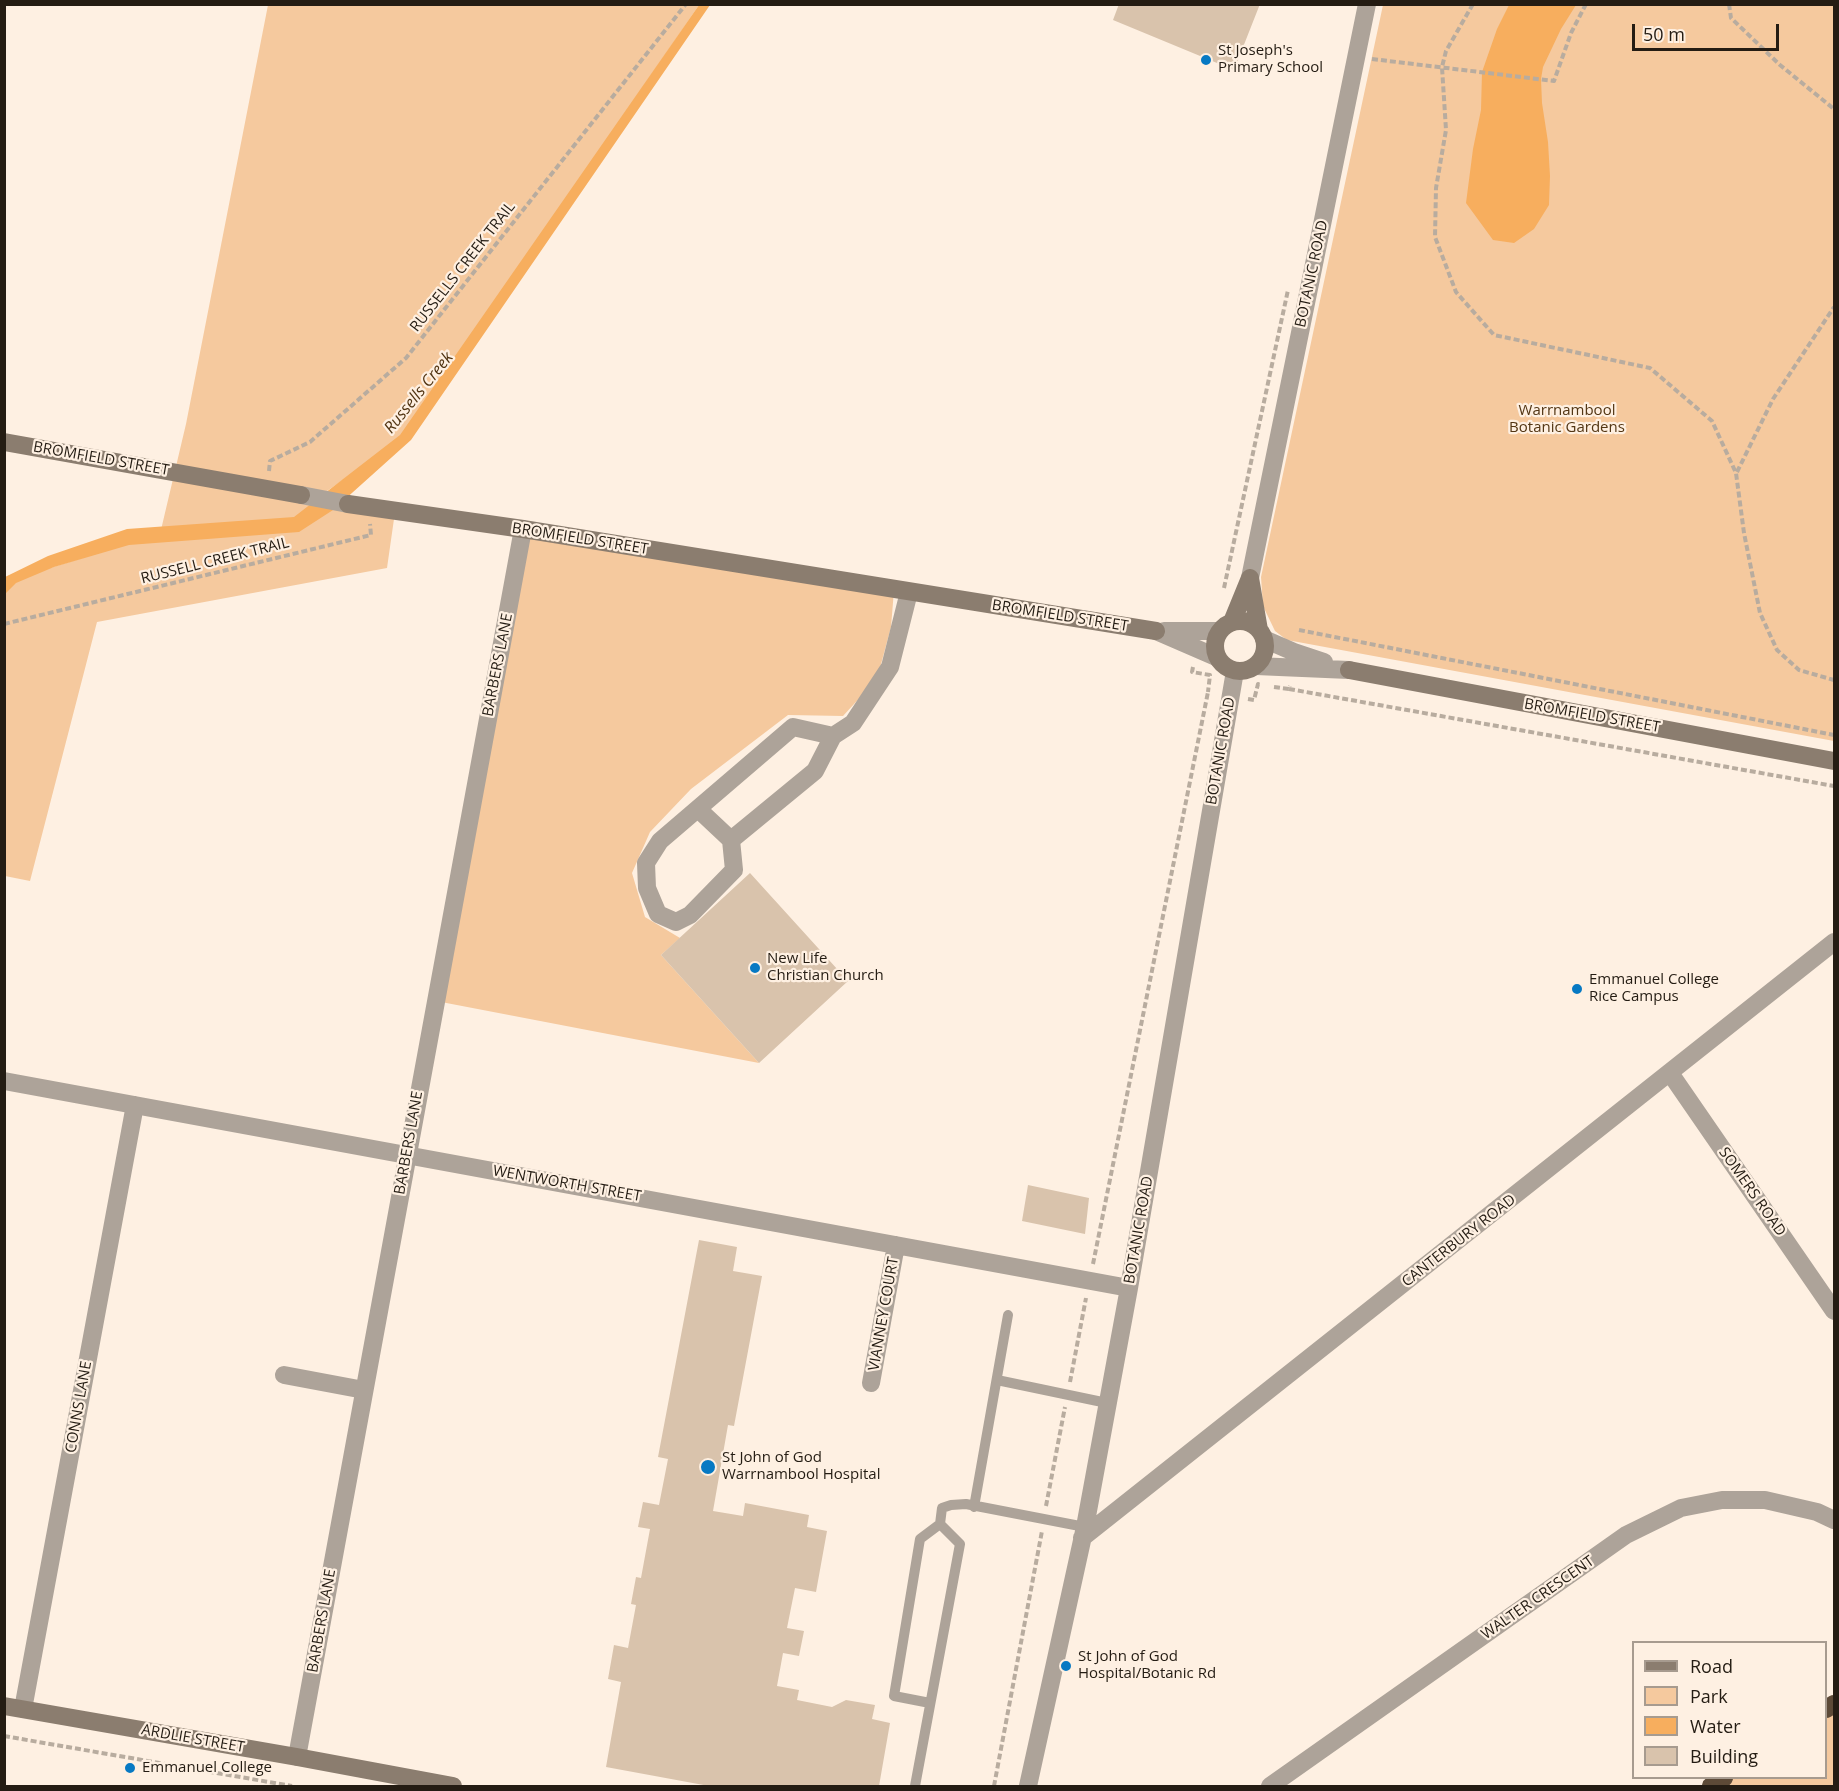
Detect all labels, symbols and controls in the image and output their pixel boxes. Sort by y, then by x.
scale bar [1635,12,1782,50]
text: 50 m [1643,22,1685,46]
place label: St Joseph's Primary School [1218,42,1323,77]
marker: St Joseph's Primary School [1199,53,1213,67]
street label: RUSSELLS CREEK TRAIL [407,198,519,336]
street label: BOTANIC ROAD [1292,219,1332,329]
water label: Russells Creek [380,349,458,437]
park label: Warrnambool Botanic Gardens [1509,402,1625,437]
street label: BROMFIELD STREET [32,438,170,480]
street label: BROMFIELD STREET [511,519,649,559]
street label: RUSSELL CREEK TRAIL [139,534,291,588]
street label: BROMFIELD STREET [991,596,1129,636]
street label: BARBERS LANE [479,612,517,718]
street label: BROMFIELD STREET [1523,695,1661,737]
street label: BOTANIC ROAD [1203,696,1239,806]
place label: New Life Christian Church [767,950,884,985]
marker: New Life Christian Church [748,961,762,975]
place label: Emmanuel College Rice Campus [1589,971,1719,1006]
marker: Emmanuel College Rice Campus [1570,982,1584,996]
street label: BARBERS LANE [391,1090,427,1196]
street label: SOMERS ROAD [1715,1144,1789,1240]
street label: WENTWORTH STREET [491,1162,643,1206]
street label: BOTANIC ROAD [1121,1175,1157,1285]
street label: CANTERBURY ROAD [1398,1191,1520,1291]
street label: VIANNEY COURT [865,1256,903,1372]
street label: CONNS LANE [62,1360,96,1454]
place label: St John of God Warrnambool Hospital [722,1449,880,1484]
marker: St John of God Warrnambool Hospital [699,1458,717,1476]
street label: WALTER CRESCENT [1478,1552,1598,1644]
street label: BARBERS LANE [304,1568,340,1674]
legend [1632,1641,1827,1779]
place label: St John of God Hospital/Botanic Rd [1078,1648,1216,1683]
text: Road [1690,1654,1733,1678]
marker: St John of God Hospital/Botanic Rd [1059,1659,1073,1673]
text: Park [1690,1684,1728,1708]
text: Water [1690,1714,1741,1738]
street label: ARDLIE STREET [140,1721,246,1757]
text: Building [1690,1744,1758,1768]
place label: Emmanuel College [142,1759,272,1777]
marker: Emmanuel College [123,1761,137,1775]

